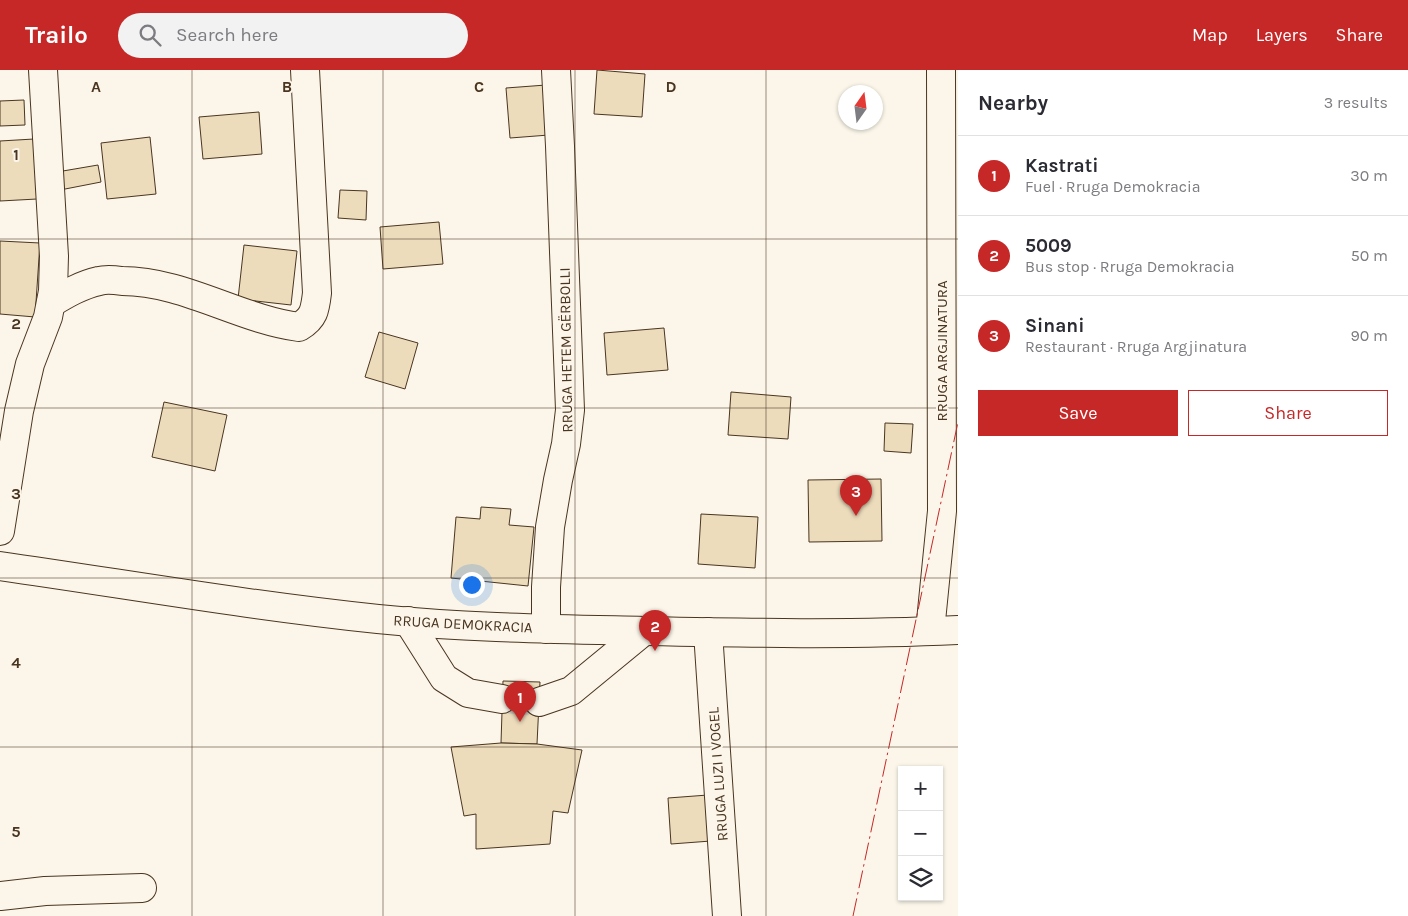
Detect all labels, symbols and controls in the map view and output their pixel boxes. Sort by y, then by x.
search box [118,13,468,58]
text: Trailo [25,21,88,49]
icon: search [136,21,164,49]
text: Search here [176,24,278,46]
text: Map [1192,24,1228,46]
text: Layers [1256,24,1308,46]
text: Share [1336,24,1383,46]
text: A [91,77,101,96]
text: B [282,77,292,96]
text: C [474,77,484,96]
text: D [666,77,677,96]
north arrow [838,85,883,130]
text: Nearby [978,91,1048,115]
text: 3 results [1324,93,1388,112]
text: 1 [13,145,19,164]
text: Kastrati [1025,155,1098,177]
text: 1 [991,166,997,185]
text: 30 m [1350,166,1388,185]
text: Fuel · Rruga Demokracia [1025,177,1201,196]
text: 5009 [1025,235,1072,257]
text: 2 [989,246,999,265]
text: 50 m [1351,246,1388,265]
text: Bus stop · Rruga Demokracia [1025,257,1235,276]
street label: RRUGA HETEM GËRBOLLI [556,267,576,433]
street label: RRUGA ARGJINATURA [933,280,951,422]
text: 2 [11,314,21,333]
text: Sinani [1025,315,1084,337]
text: 3 [989,326,999,345]
text: 90 m [1350,326,1388,345]
text: Restaurant · Rruga Argjinatura [1025,337,1247,356]
button: Save [978,390,1178,436]
button: Share [1188,390,1388,436]
pin: 3 [840,475,872,516]
text: 3 [11,484,21,503]
your location [459,572,485,598]
pin: 2 [639,610,671,651]
street label: RRUGA DEMOKRACIA [393,611,534,637]
text: 4 [11,653,21,672]
pin: 1 [504,681,536,722]
street label: RRUGA LUZI I VOGEL [704,706,732,842]
map controls [898,766,943,901]
button: + [898,766,943,811]
button: − [898,811,943,856]
text: 5 [11,822,21,841]
button: layers [898,856,943,901]

